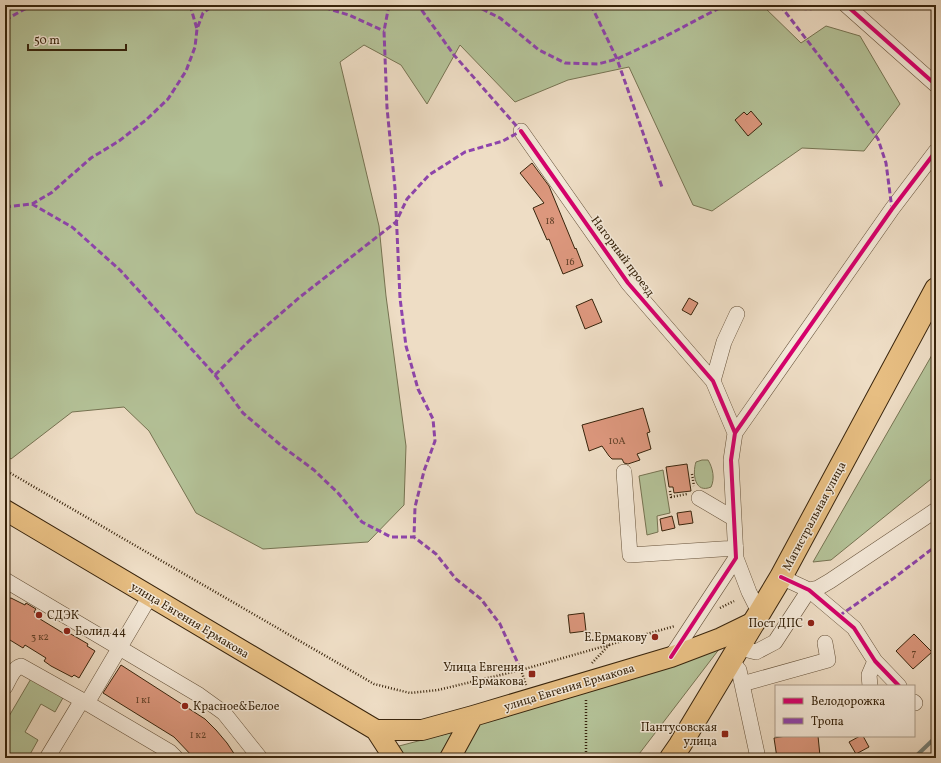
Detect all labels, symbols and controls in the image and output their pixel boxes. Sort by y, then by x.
scale bar [28,26,126,52]
text: 50 m [34,33,60,49]
street label: Нагорный проезд [587,213,658,300]
house number: 18 [546,214,554,228]
house number: 16 [566,255,574,269]
house number: 10А [609,434,625,448]
street label: Магистральная улица [779,459,850,574]
street label: улица Евгения Ермакова [127,579,252,663]
place label: СДЭК [47,608,79,624]
marker: СДЭК [34,610,44,620]
place label: Пост ДПС [748,616,803,632]
marker: Пост ДПС [806,618,816,628]
place label: Болид 44 [75,624,126,640]
marker: Болид 44 [62,626,72,636]
house number: 3 к2 [31,630,49,644]
place label: Е.Ермакову [584,630,647,646]
marker: Е.Ермакову [650,632,660,642]
house number: 7 [912,646,917,660]
place label: Улица Евгения Ермакова [443,660,524,690]
street label: улица Евгения Ермакова [502,660,637,715]
marker: Улица Евгения Ермакова [527,669,537,679]
legend [775,685,915,737]
house number: 1 к1 [135,693,151,707]
text: Велодорожка [811,694,885,710]
place label: Красное&Белое [193,699,280,715]
marker: Красное&Белое [180,701,190,711]
text: Тропа [811,714,844,730]
place label: Пантусовская улица [641,720,717,750]
house number: 1 к2 [190,728,206,742]
marker: Пантусовская улица [720,729,730,739]

